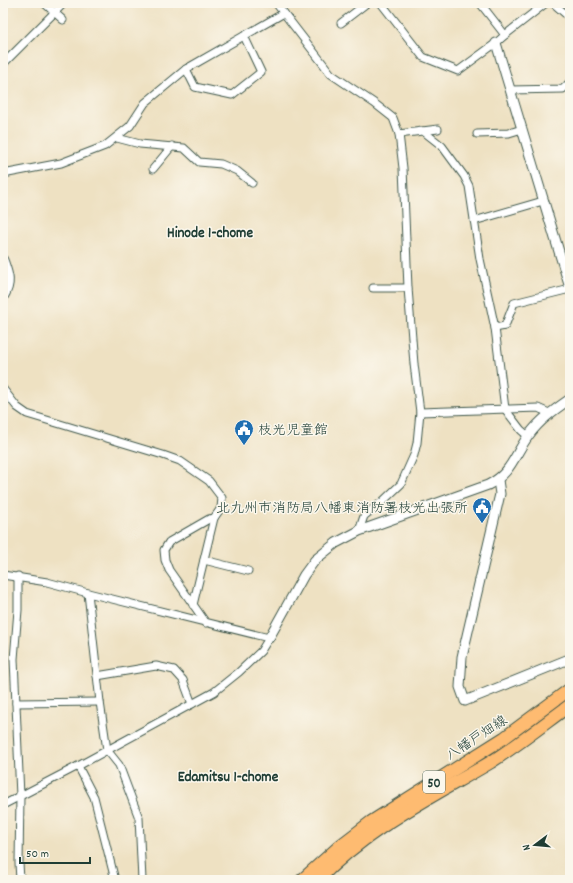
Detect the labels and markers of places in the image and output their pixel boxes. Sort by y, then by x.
public building icon: 枝光児童館 [233,418,255,446]
place label: 枝光児童館 [258,421,328,441]
public building icon: 北九州市消防局八幡東消防署枝光出張所 [471,496,493,524]
place label: 北九州市消防局八幡東消防署枝光出張所 [216,499,468,519]

